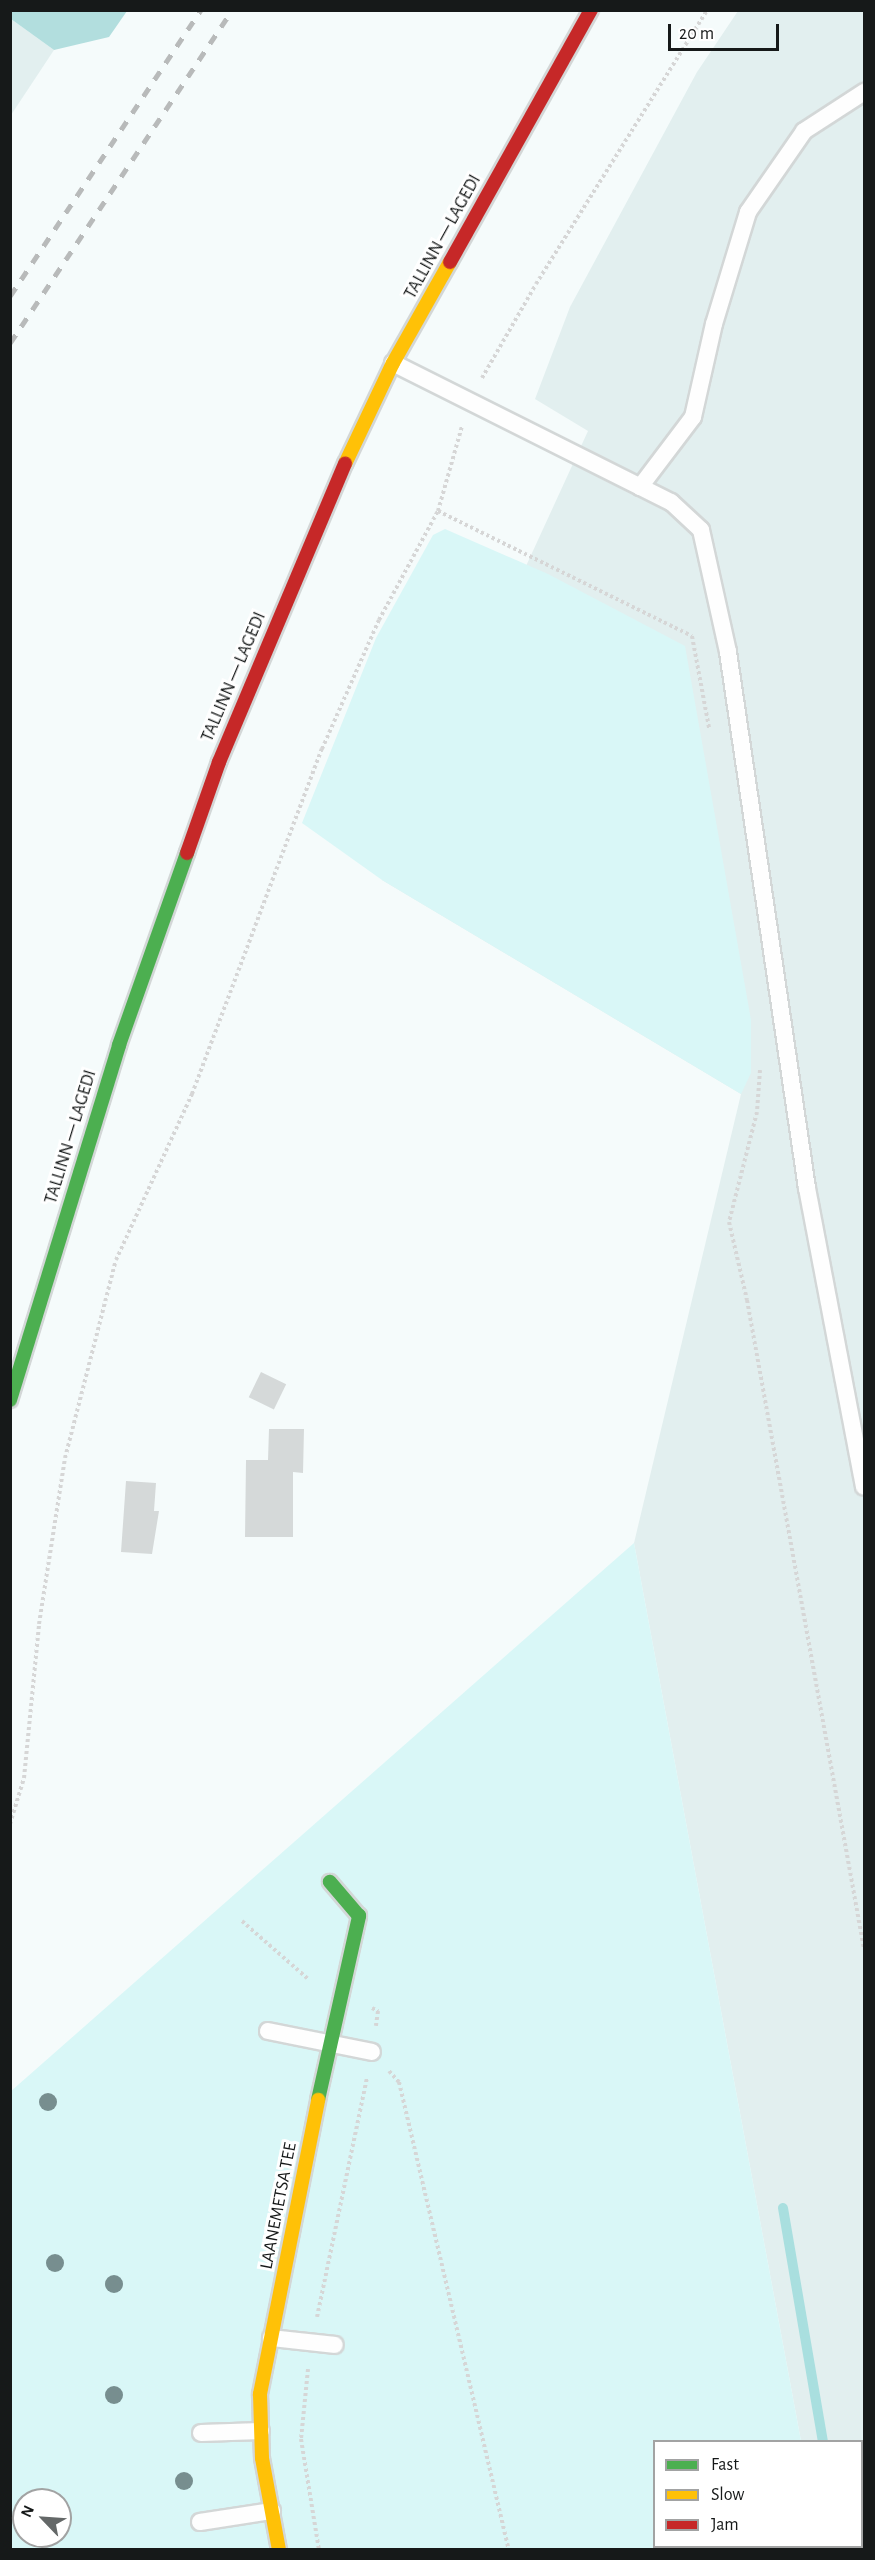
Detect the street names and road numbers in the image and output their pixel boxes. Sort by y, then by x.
street label: TALLINN — LAGEDI [400,171,486,303]
street label: TALLINN — LAGEDI [197,609,271,745]
street label: TALLINN — LAGEDI [40,1067,102,1207]
street label: LAANEMETSA TEE [256,2141,302,2271]

